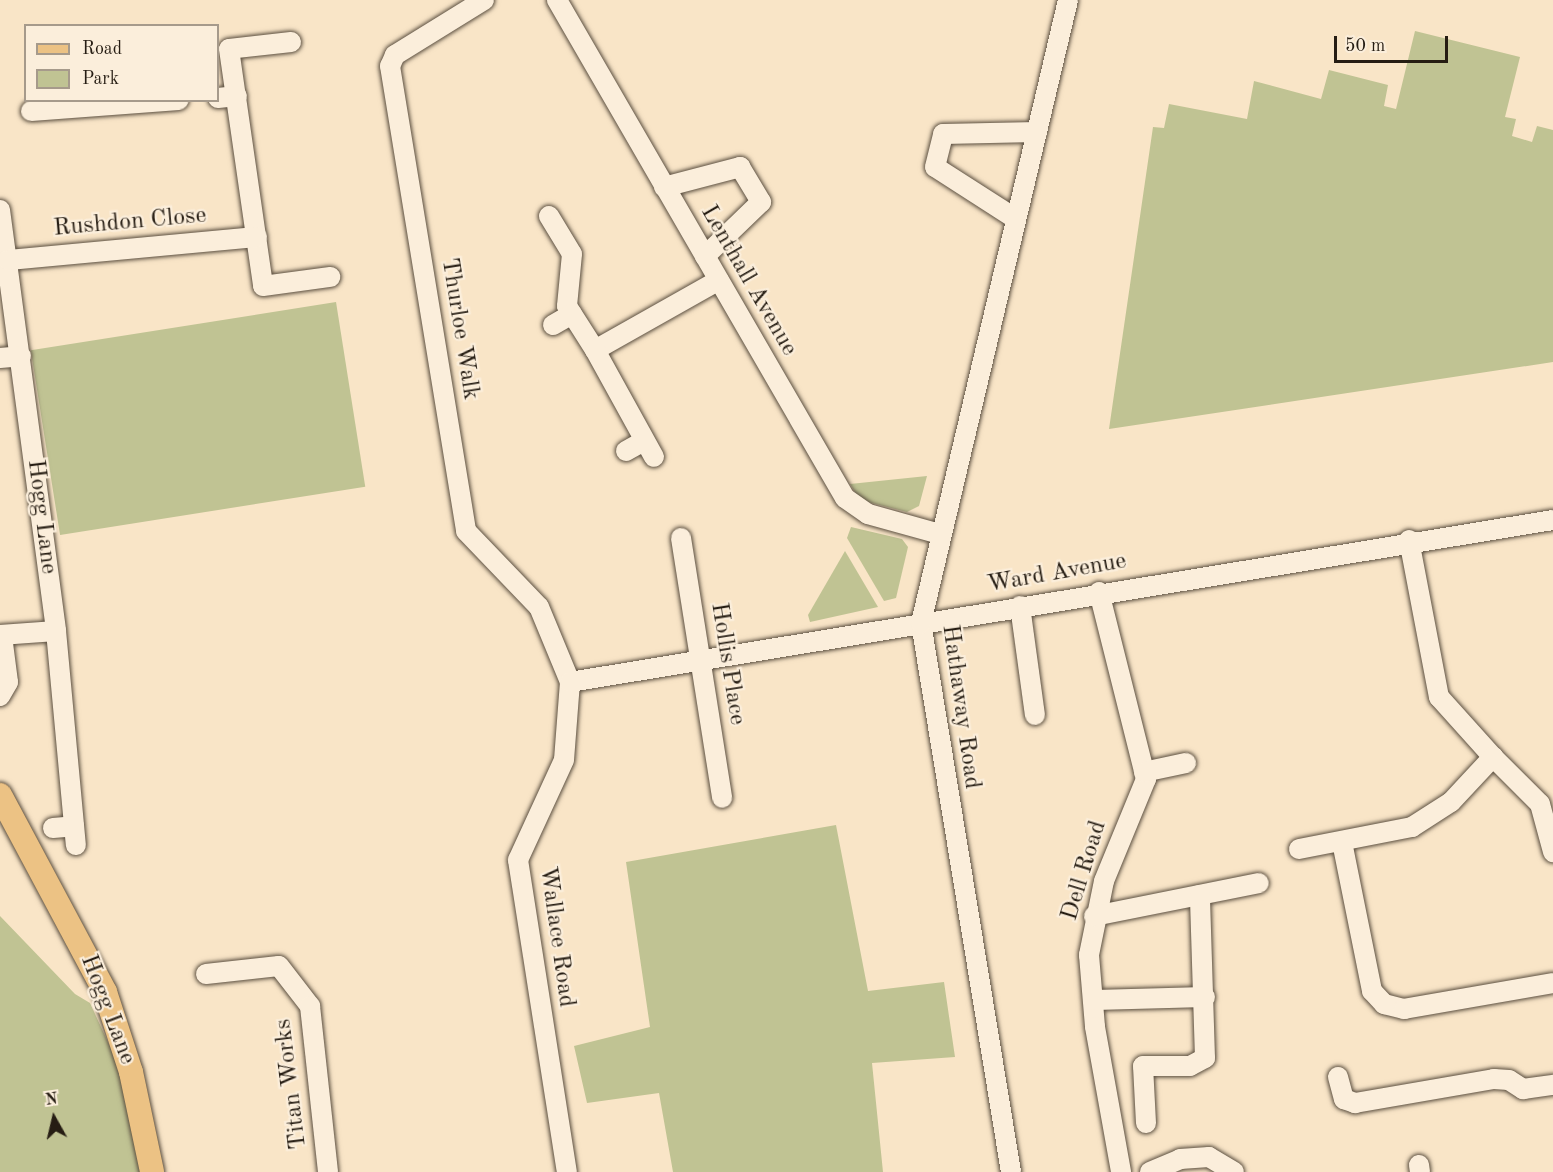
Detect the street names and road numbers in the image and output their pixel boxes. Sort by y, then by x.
street label: Lenthall Avenue [693,200,803,362]
street label: Rushdon Close [52,202,208,244]
street label: Thurloe Walk [434,256,484,402]
street label: Hogg Lane [20,458,62,576]
street label: Ward Avenue [985,548,1129,600]
street label: Hollis Place [703,601,751,727]
street label: Hathaway Road [934,623,986,791]
street label: Dell Road [1056,818,1114,924]
street label: Wallace Road [532,865,580,1009]
street label: Hogg Lane [73,951,141,1069]
street label: Titan Works [270,1017,314,1151]

